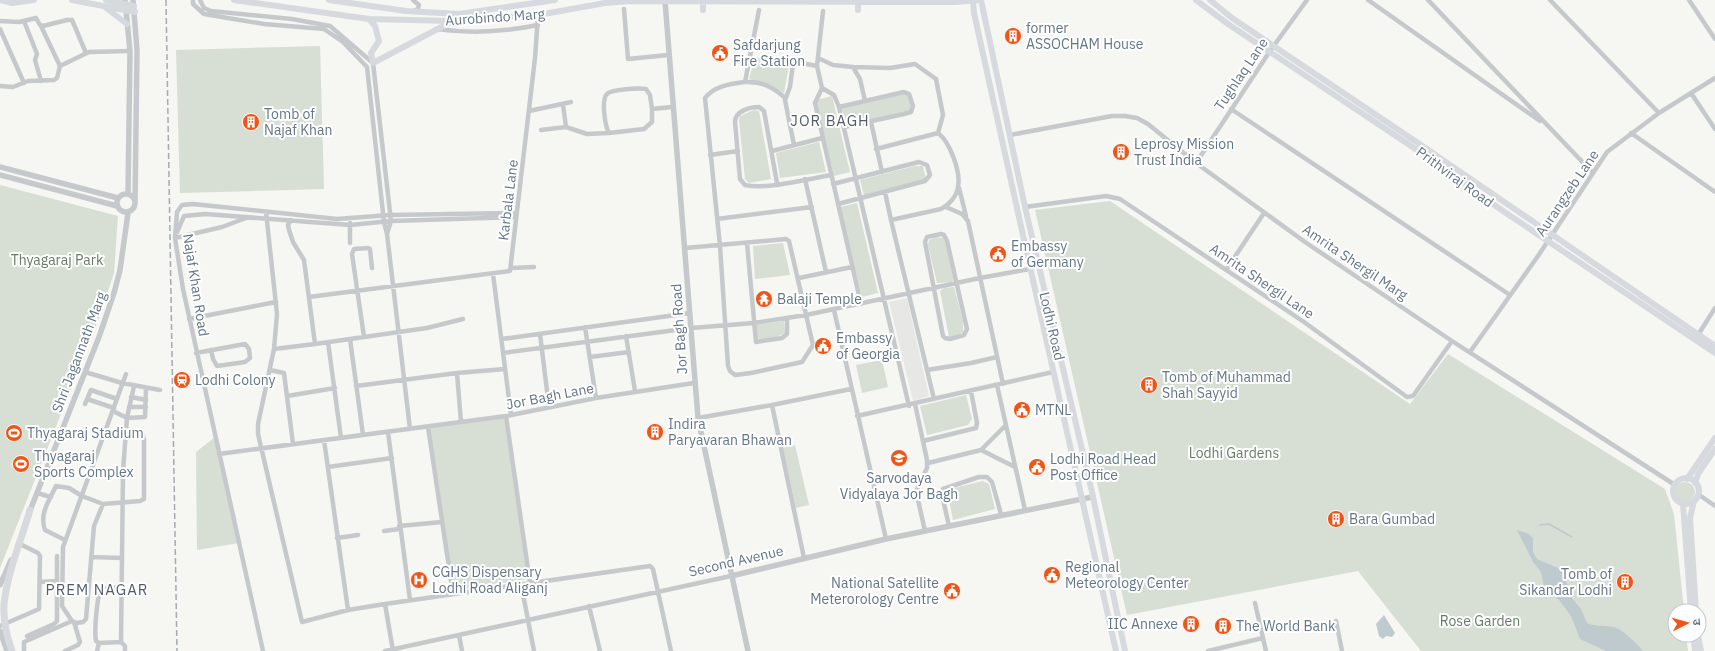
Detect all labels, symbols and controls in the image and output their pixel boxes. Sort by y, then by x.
street label: Aurobindo Marg [445,5,546,29]
place label: former ASSOCHAM House [1026,19,1144,53]
building icon: former ASSOCHAM House [1003,26,1023,46]
street label: Tughlaq Lane [1210,34,1272,114]
place label: Safdarjung Fire Station [733,36,805,70]
public building icon: Safdarjung Fire Station [710,43,730,63]
place label: Tomb of Najaf Khan [264,105,332,139]
district label: JOR BAGH [790,111,870,130]
building icon: Tomb of Najaf Khan [241,112,261,132]
place label: Leprosy Mission Trust India [1134,135,1234,169]
building icon: Leprosy Mission Trust India [1111,142,1131,162]
street label: Prithviraj Road [1413,143,1497,211]
street label: Aurangzeb Lane [1531,146,1603,240]
street label: Karbala Lane [494,158,522,242]
street label: Amrita Shergil Marg [1299,220,1412,304]
street label: Najaf Khan Road [179,232,213,338]
place label: Embassy of Germany [1011,237,1084,271]
street label: Amrita Shergil Lane [1206,239,1318,323]
public building icon: Embassy of Germany [988,244,1008,264]
park label: Thyagaraj Park [11,251,104,269]
street label: Jor Bagh Road [667,283,691,375]
street label: Shri Jagannath Marg [48,288,111,415]
temple icon: Balaji Temple [754,289,774,309]
place label: Balaji Temple [777,290,862,308]
street label: Lodhi Road [1035,290,1069,362]
place label: Embassy of Georgia [836,329,901,363]
public building icon: Embassy of Georgia [813,336,833,356]
place label: Tomb of Muhammad Shah Sayyid [1162,368,1291,402]
station icon: Lodhi Colony [172,370,192,390]
place label: Lodhi Colony [195,371,276,389]
building icon: Tomb of Muhammad Shah Sayyid [1139,375,1159,395]
street label: Jor Bagh Lane [505,379,596,413]
public building icon: MTNL [1012,400,1032,420]
place label: MTNL [1035,401,1071,419]
place label: Indira Paryavaran Bhawan [668,415,792,449]
building icon: Indira Paryavaran Bhawan [645,422,665,442]
sports icon: Thyagaraj Stadium [4,423,24,443]
place label: Thyagaraj Stadium [27,424,144,442]
park label: Lodhi Gardens [1189,444,1279,462]
place label: Thyagaraj Sports Complex [34,447,134,481]
school or university icon: Sarvodaya Vidyalaya Jor Bagh [889,448,909,468]
place label: Lodhi Road Head Post Office [1050,450,1156,484]
sports icon: Thyagaraj Sports Complex [11,454,31,474]
public building icon: Lodhi Road Head Post Office [1027,457,1047,477]
place label: Sarvodaya Vidyalaya Jor Bagh [840,469,958,503]
building icon: Bara Gumbad [1326,509,1346,529]
place label: Bara Gumbad [1349,510,1435,528]
street label: Second Avenue [687,541,785,581]
place label: Regional Meteorology Center [1065,558,1189,592]
place label: CGHS Dispensary Lodhi Road Aliganj [432,563,548,597]
public building icon: Regional Meteorology Center [1042,565,1062,585]
place label: Tomb of Sikandar Lodhi [1519,565,1612,599]
hospital icon: CGHS Dispensary Lodhi Road Aliganj [409,570,429,590]
building icon: Tomb of Sikandar Lodhi [1615,572,1635,592]
place label: National Satellite Meterorology Centre [810,574,939,608]
district label: PREM NAGAR [46,580,148,599]
public building icon: National Satellite Meterorology Centre [942,581,962,601]
north arrow [1667,603,1707,643]
park label: Rose Garden [1440,612,1520,630]
building icon: IIC Annexe [1181,614,1201,634]
place label: IIC Annexe [1108,615,1178,633]
building icon: The World Bank [1213,616,1233,636]
place label: The World Bank [1236,617,1336,635]
text: उ [1690,618,1704,626]

